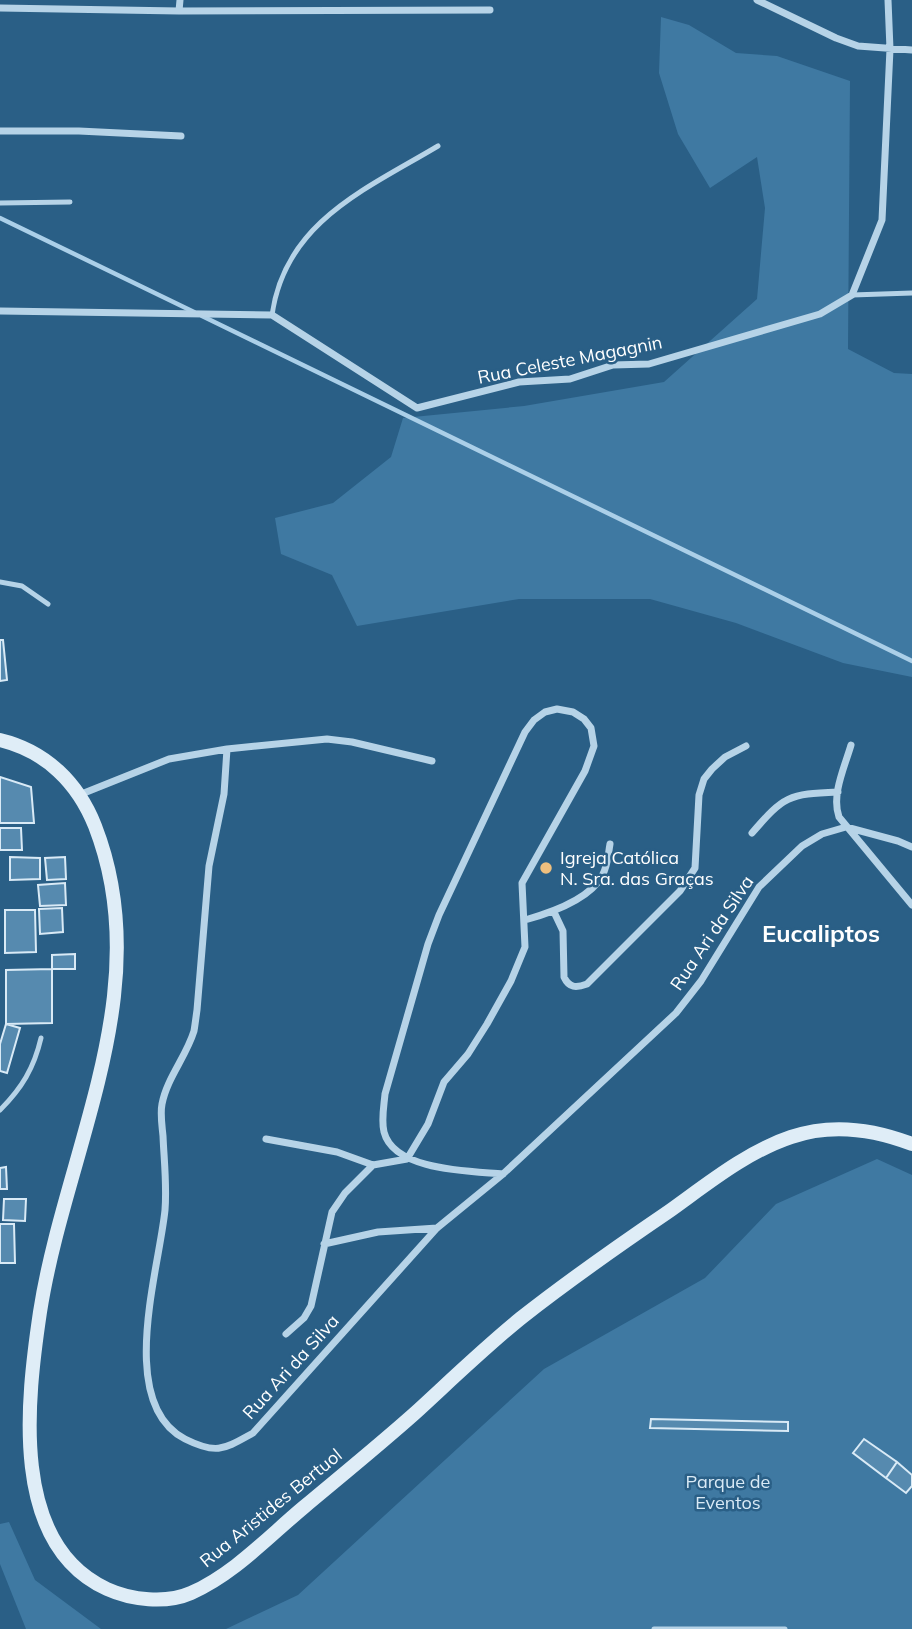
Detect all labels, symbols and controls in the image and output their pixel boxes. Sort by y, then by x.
street label: Rua Celeste Magagnin [476,330,664,389]
place label: Igreja Católica N. Sra. das Graças [560,846,714,890]
marker: Igreja Católica N. Sra. das Graças [538,860,554,876]
street label: Rua Ari da Silva [665,871,758,994]
district label: Eucaliptos [762,918,880,948]
street label: Rua Ari da Silva [237,1309,344,1424]
street label: Rua Aristides Bertuol [195,1443,346,1572]
park label: Parque de Eventos [686,1470,770,1514]

